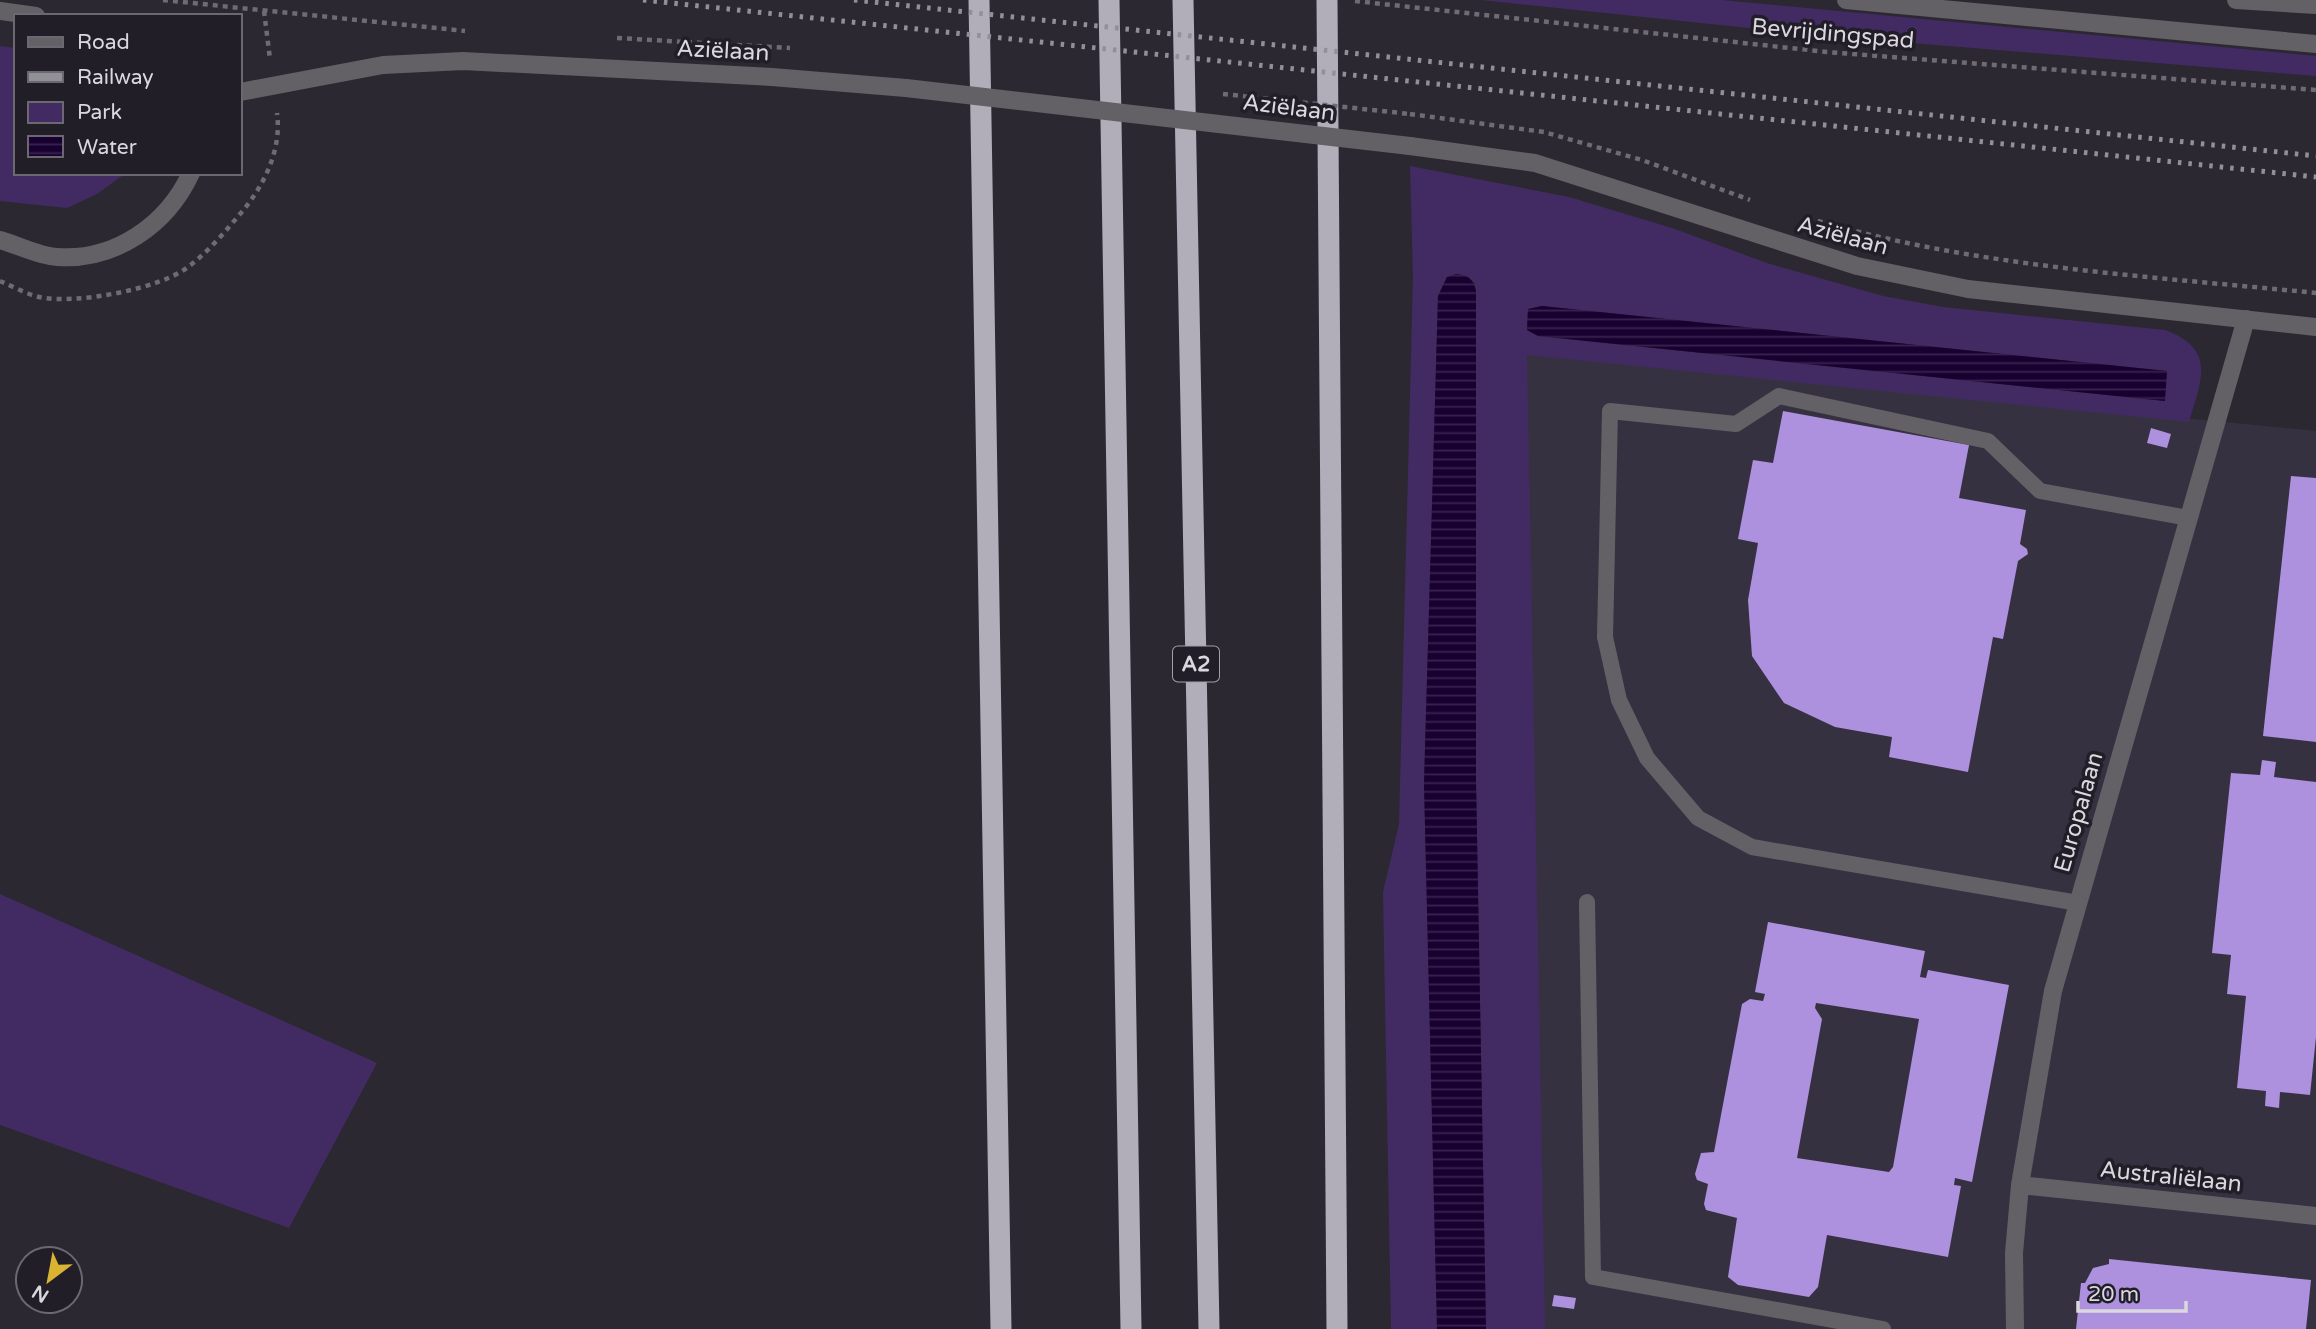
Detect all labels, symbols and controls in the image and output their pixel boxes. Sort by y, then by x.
street label: Bevrijdingspad [1750,13,1915,55]
legend [14,14,242,175]
text: Road [77,30,130,55]
street label: Aziëlaan [676,35,770,67]
text: Railway [77,65,154,90]
street label: Aziëlaan [1241,88,1337,128]
text: Park [77,100,122,125]
text: Water [77,135,137,160]
street label: Aziëlaan [1794,210,1891,262]
road number: A2 [1173,646,1219,682]
street label: Europalaan [2048,749,2109,876]
street label: Australiëlaan [2099,1156,2243,1198]
north arrow [14,1245,84,1315]
scale bar [2078,1270,2186,1314]
text: N [28,1280,53,1307]
text: 20 m [2088,1282,2139,1307]

